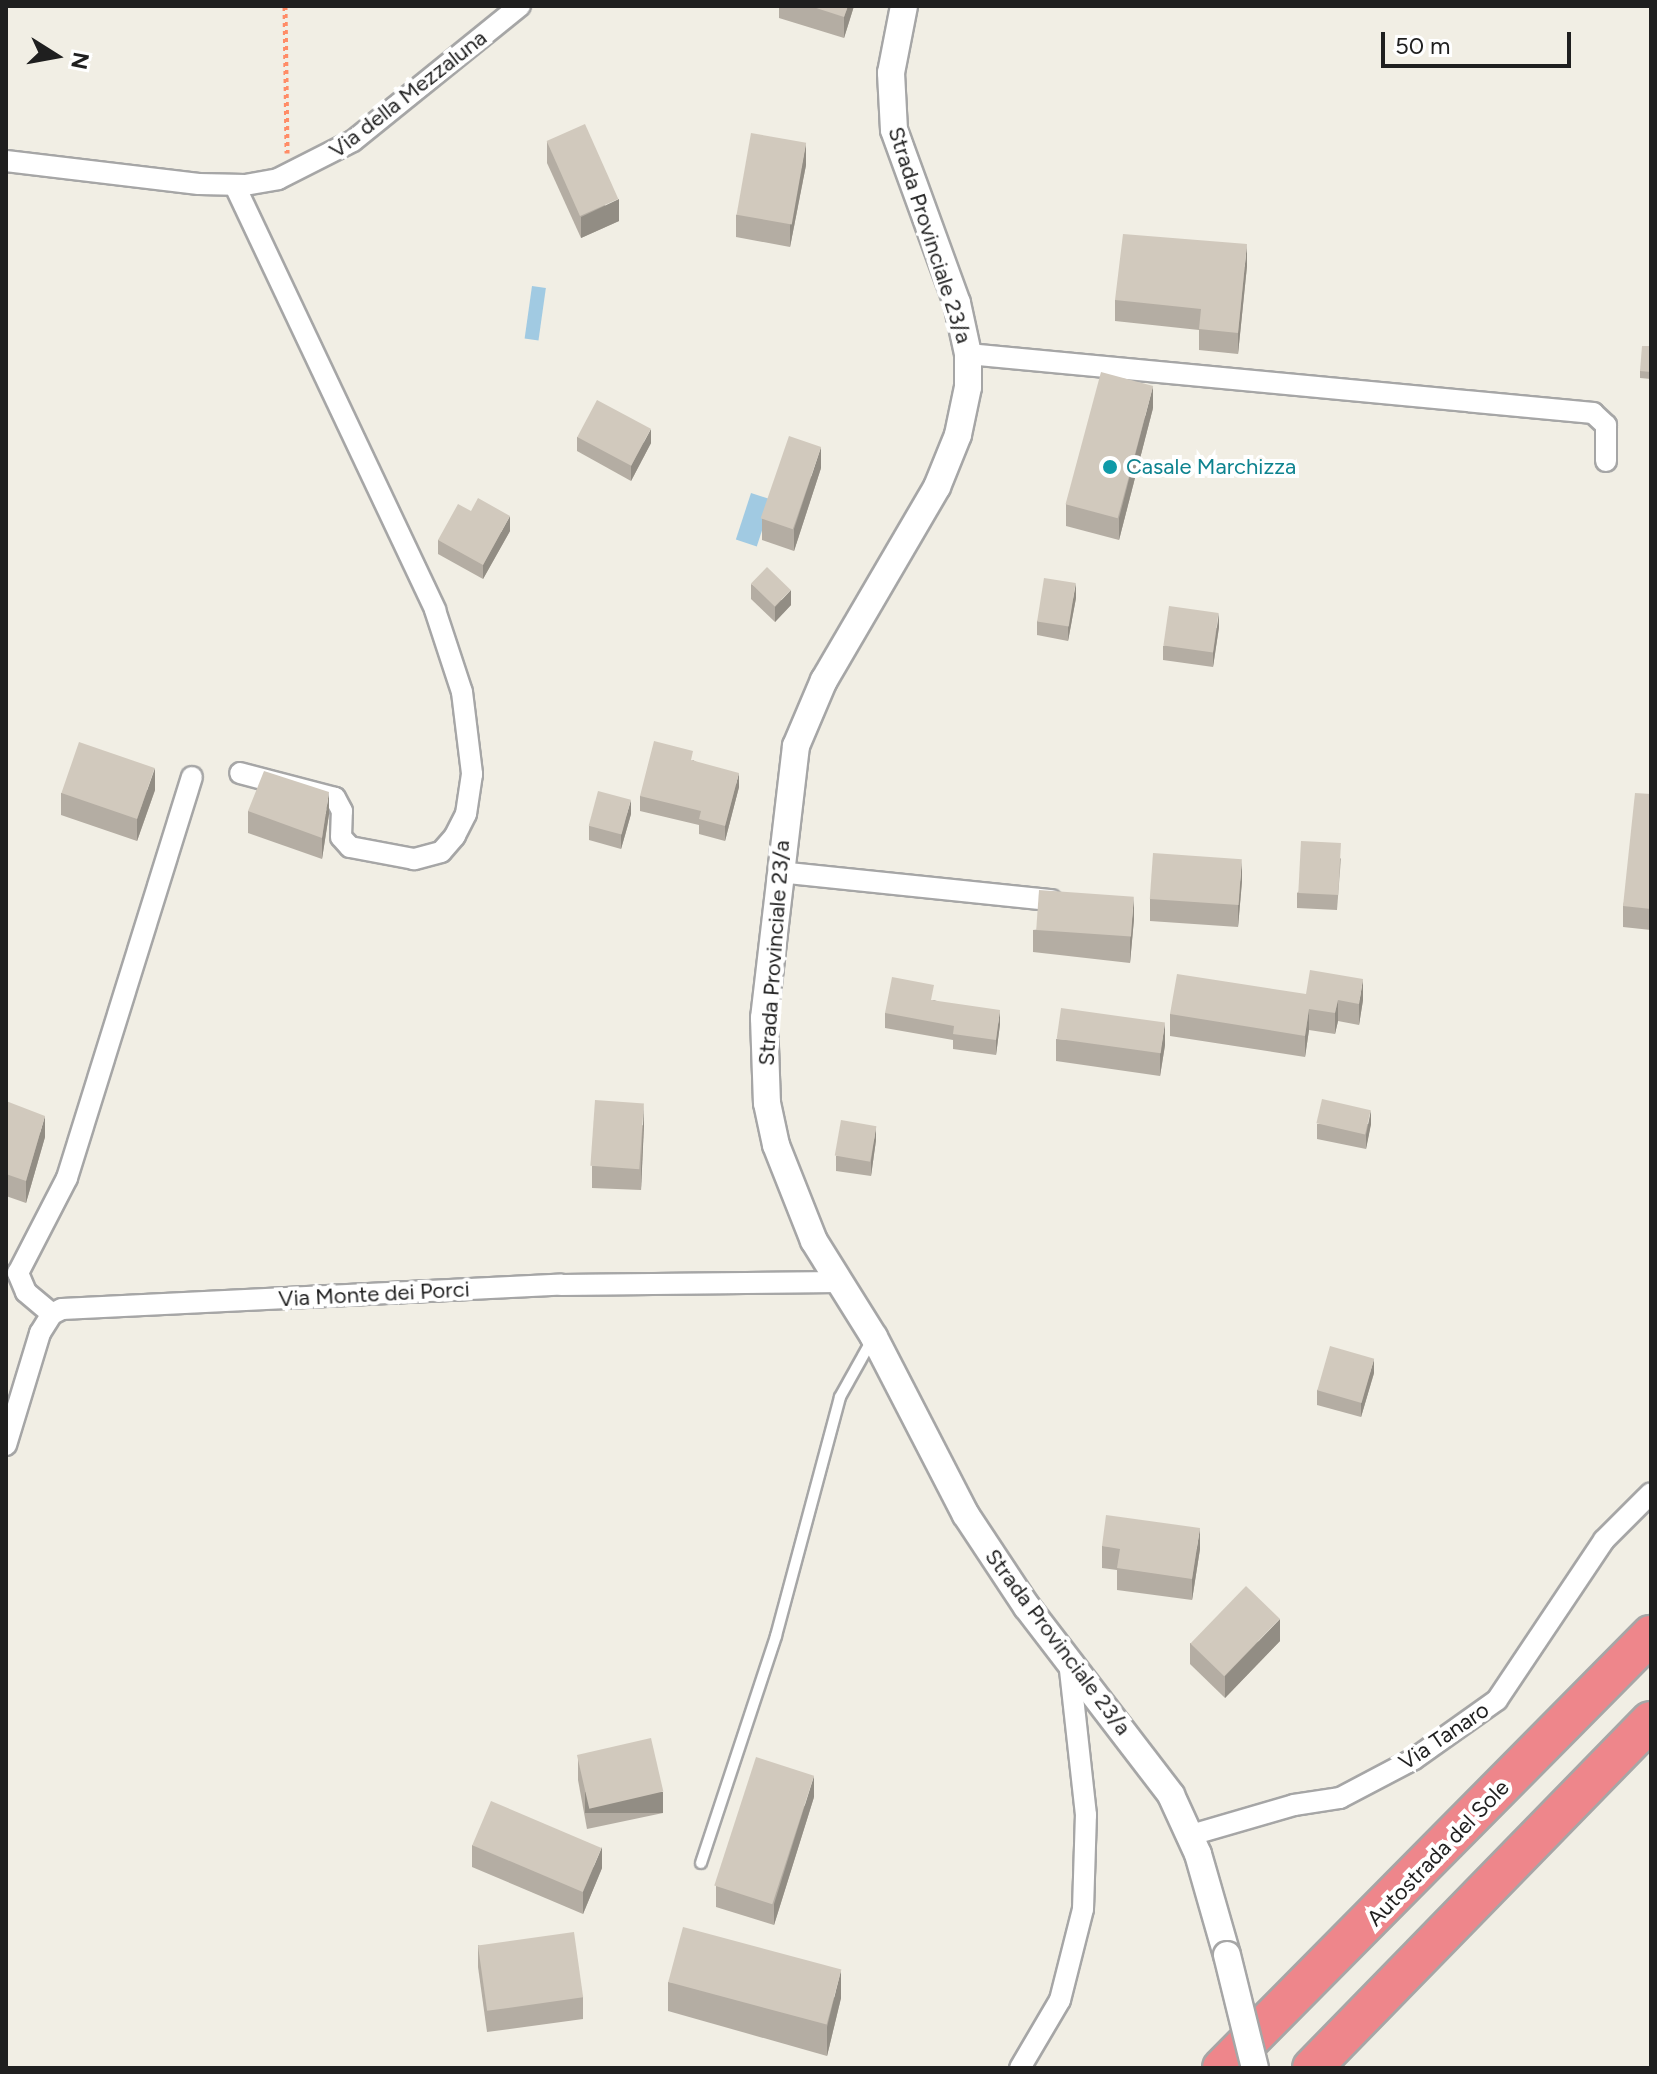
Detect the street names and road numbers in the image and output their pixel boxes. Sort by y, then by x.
street label: Via della Mezzaluna [324,24,492,164]
street label: Strada Provinciale 23/a [883,123,977,347]
street label: Strada Provinciale 23/a [753,839,795,1067]
street label: Via Monte dei Porci [278,1276,470,1312]
street label: Strada Provinciale 23/a [979,1544,1137,1740]
street label: Via Tanaro [1394,1696,1494,1776]
street label: Autostrada del Sole [1361,1774,1515,1932]

